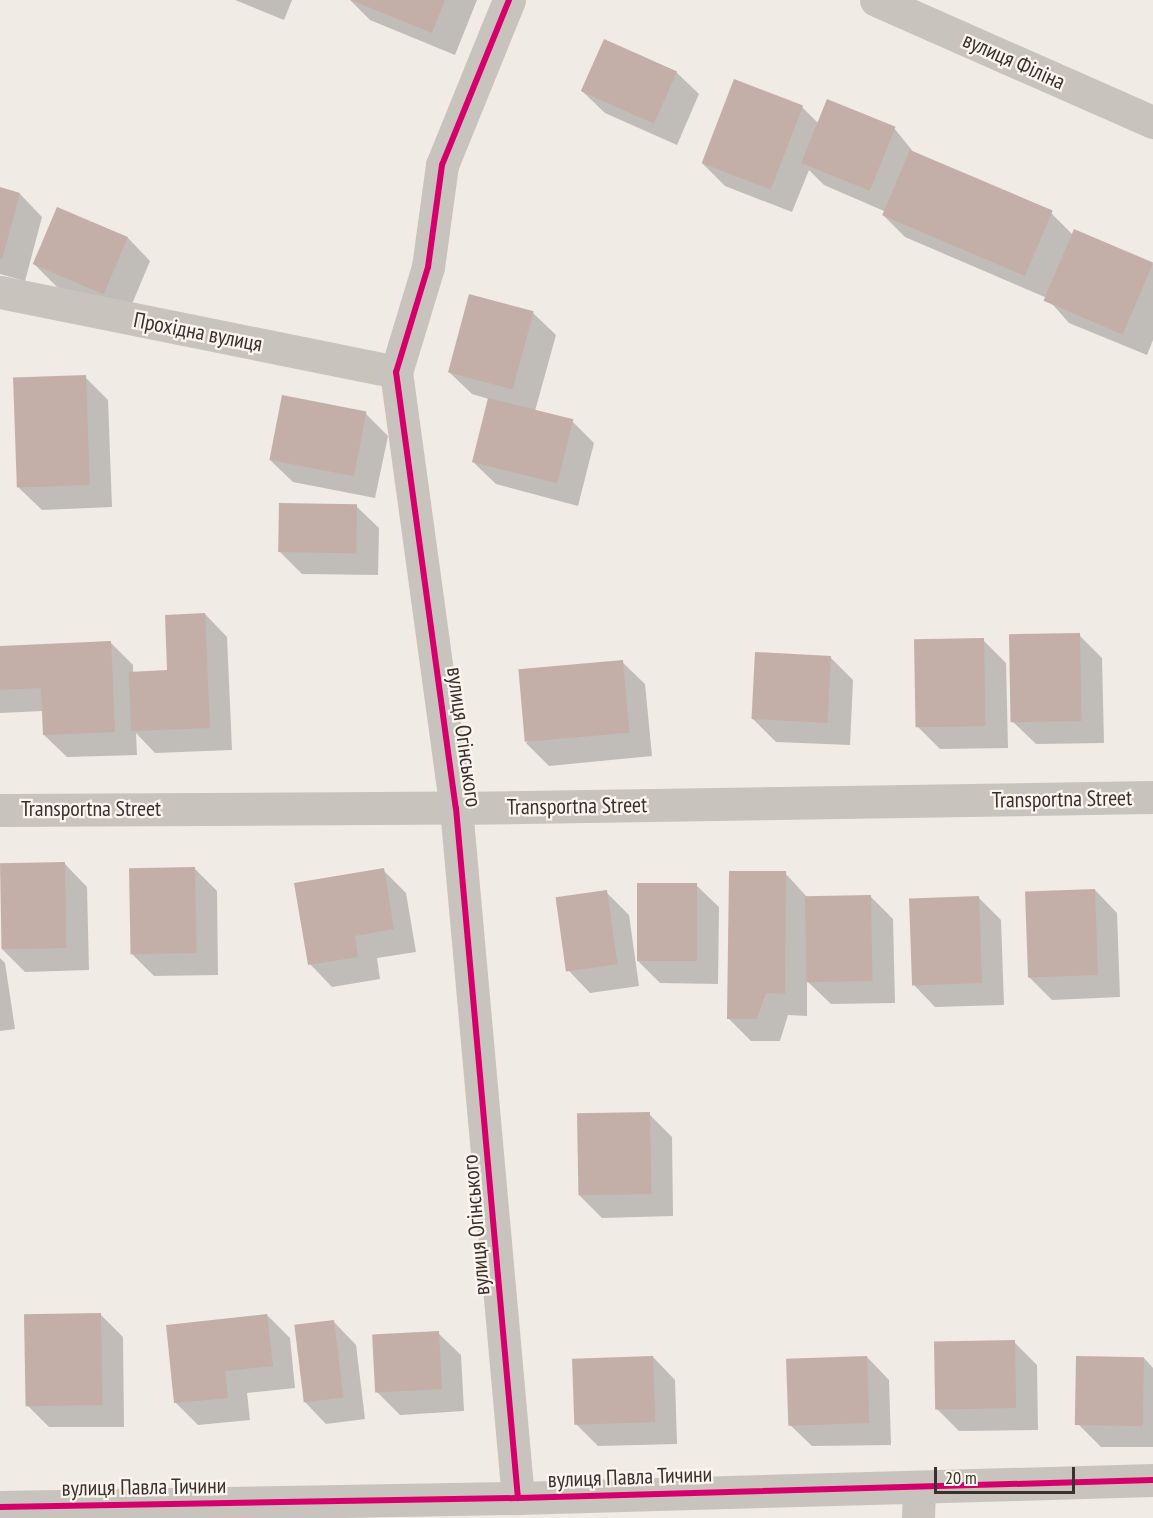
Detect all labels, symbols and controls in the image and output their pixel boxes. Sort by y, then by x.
street label: вулиця Філіна [959,27,1069,95]
street label: Прохідна вулиця [131,307,265,357]
street label: вулиця Огінського [441,665,487,809]
street label: Transportna Street [992,785,1132,813]
street label: Transportna Street [507,792,647,820]
street label: Transportna Street [21,796,161,822]
street label: вулиця Огінського [457,1154,495,1296]
scale bar [937,1455,1078,1493]
street label: вулиця Павла Тичини [547,1461,713,1493]
text: 20 m [945,1466,977,1489]
street label: вулиця Павла Тичини [61,1472,227,1502]

